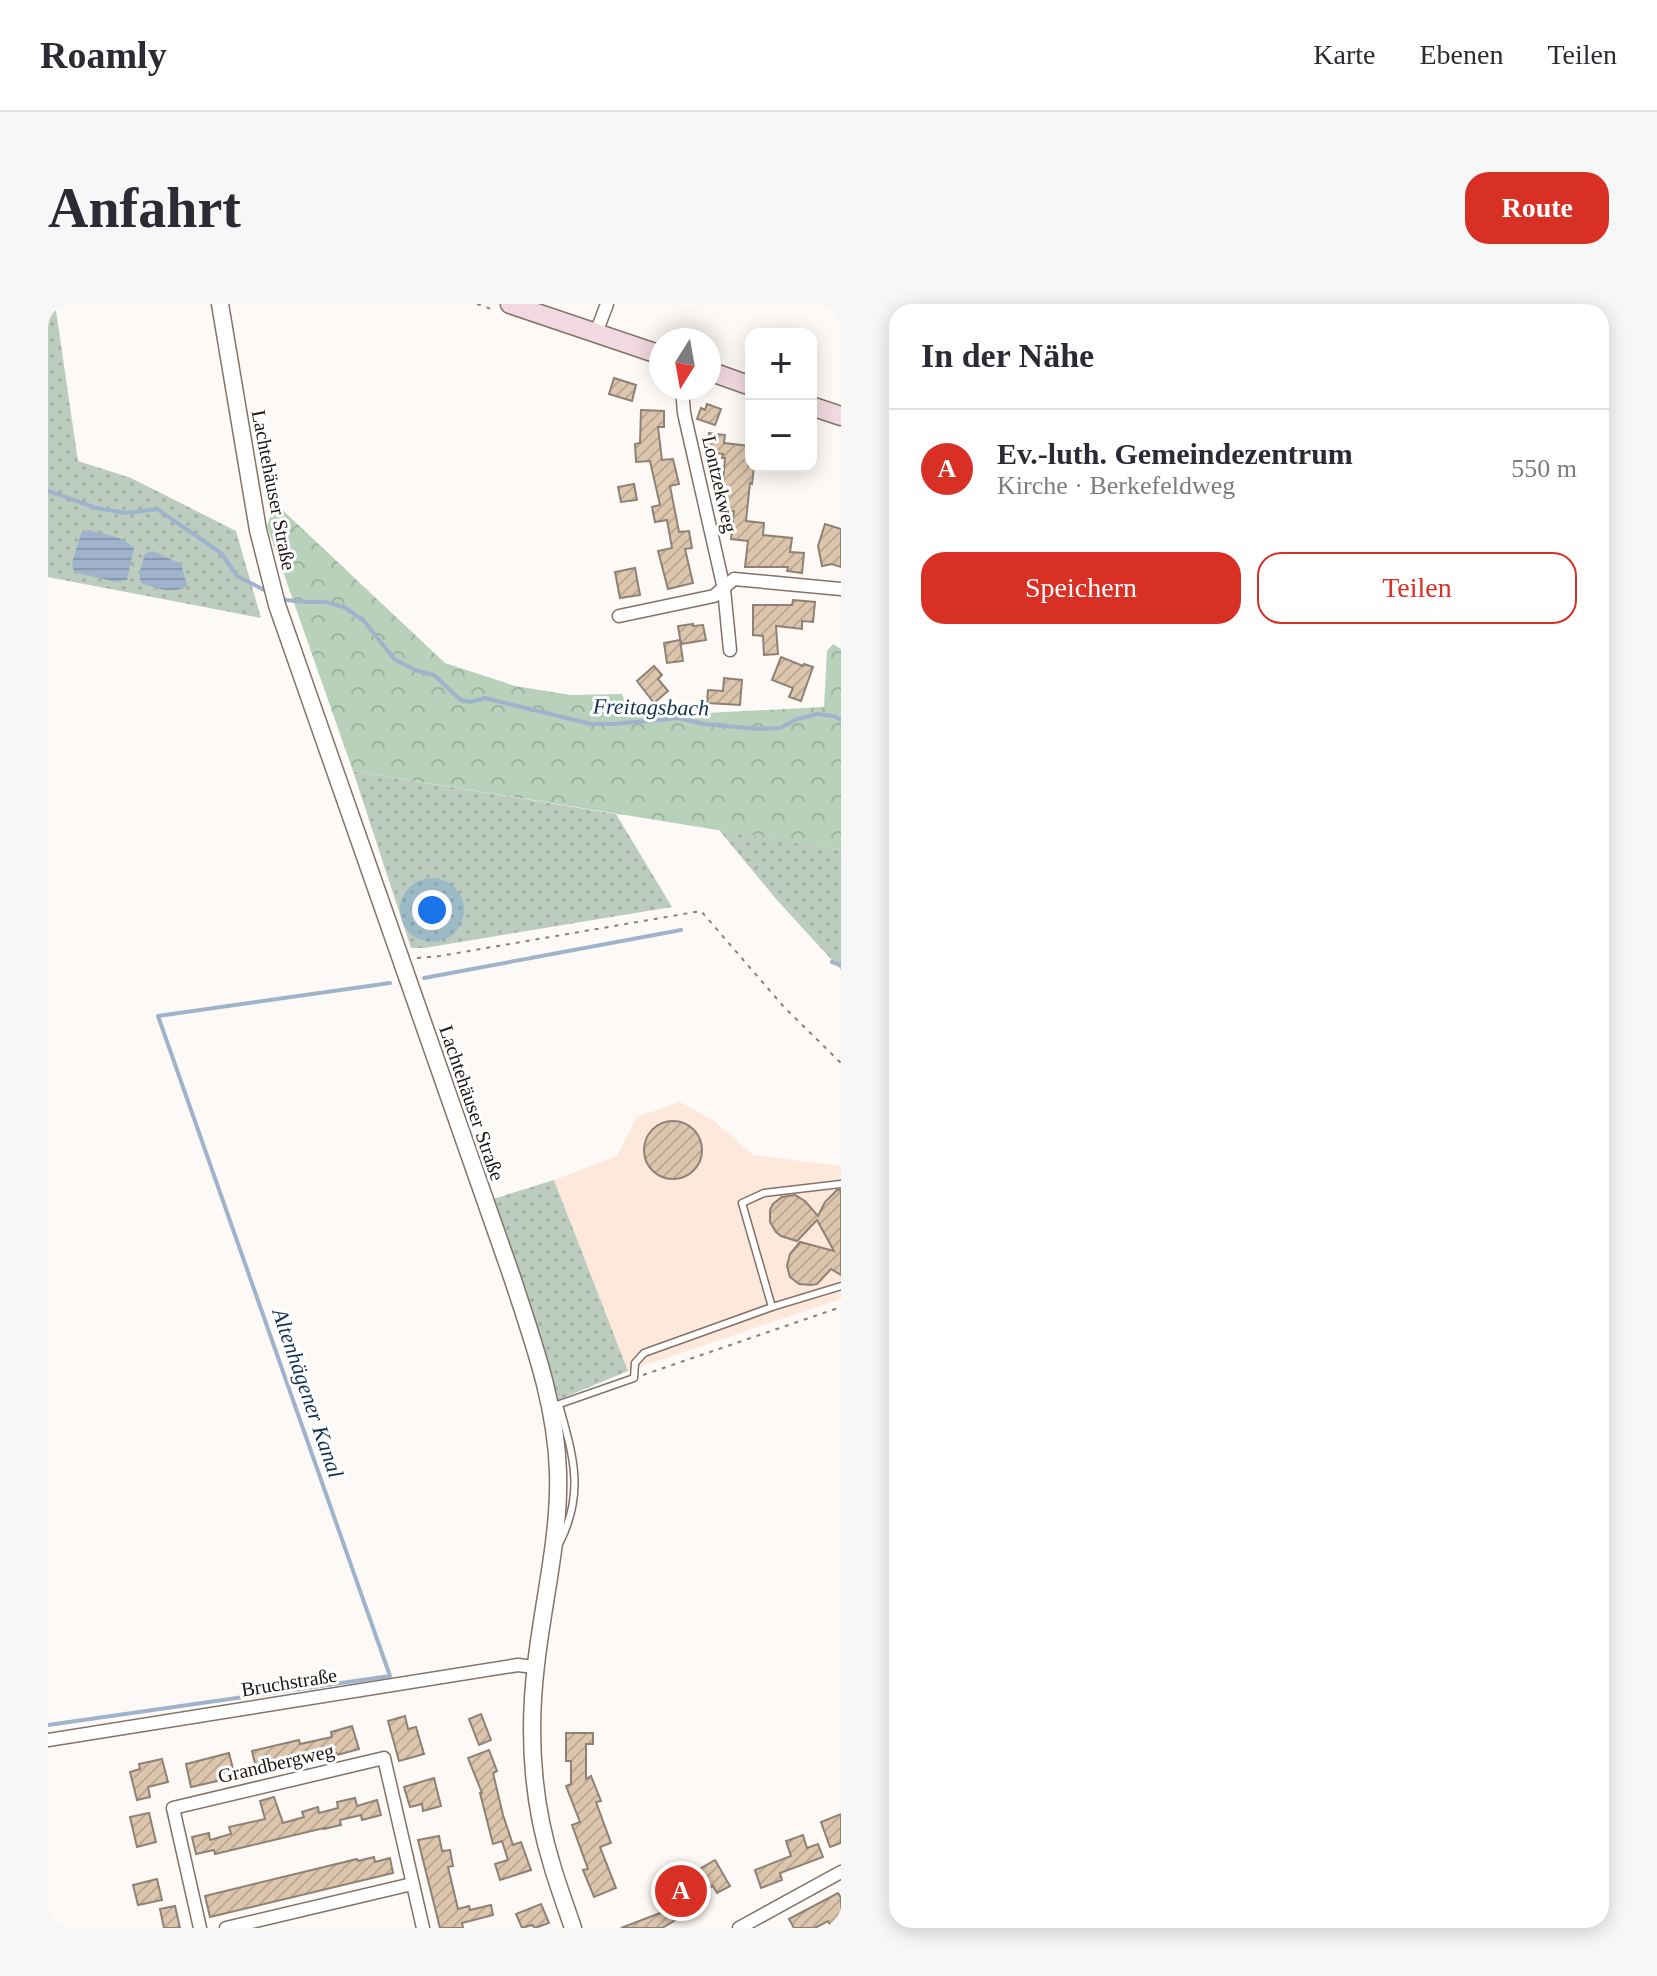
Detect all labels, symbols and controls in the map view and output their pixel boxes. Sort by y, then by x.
text: Roamly [40,34,167,76]
text: Karte [1313,39,1375,70]
text: Ebenen [1419,39,1503,70]
text: Teilen [1547,39,1617,70]
button: Route [1465,172,1609,244]
text: Anfahrt [48,177,241,239]
north arrow [649,328,721,400]
map controls [745,328,817,472]
button: + [745,328,817,400]
text: In der Nähe [921,337,1094,374]
button: − [745,400,817,472]
street label: Lachtehäuser Straße [248,408,300,572]
street label: Lontzekweg [697,433,742,535]
text: Ev.-luth. Gemeindezentrum [997,437,1353,470]
text: A [938,454,956,483]
text: 550 m [1511,454,1577,483]
text: Kirche · Berkefeldweg [997,471,1235,500]
button: Speichern [921,552,1241,624]
button: Teilen [1257,552,1577,624]
water label: Freitagsbach [592,693,709,721]
your location [412,890,452,930]
street label: Lachtehäuser Straße [435,1022,509,1184]
water label: Altenhägener Kanal [267,1303,349,1481]
street label: Bruchstraße [240,1664,339,1700]
street label: Grandbergweg [216,1739,336,1788]
pin: A [655,1861,707,1921]

